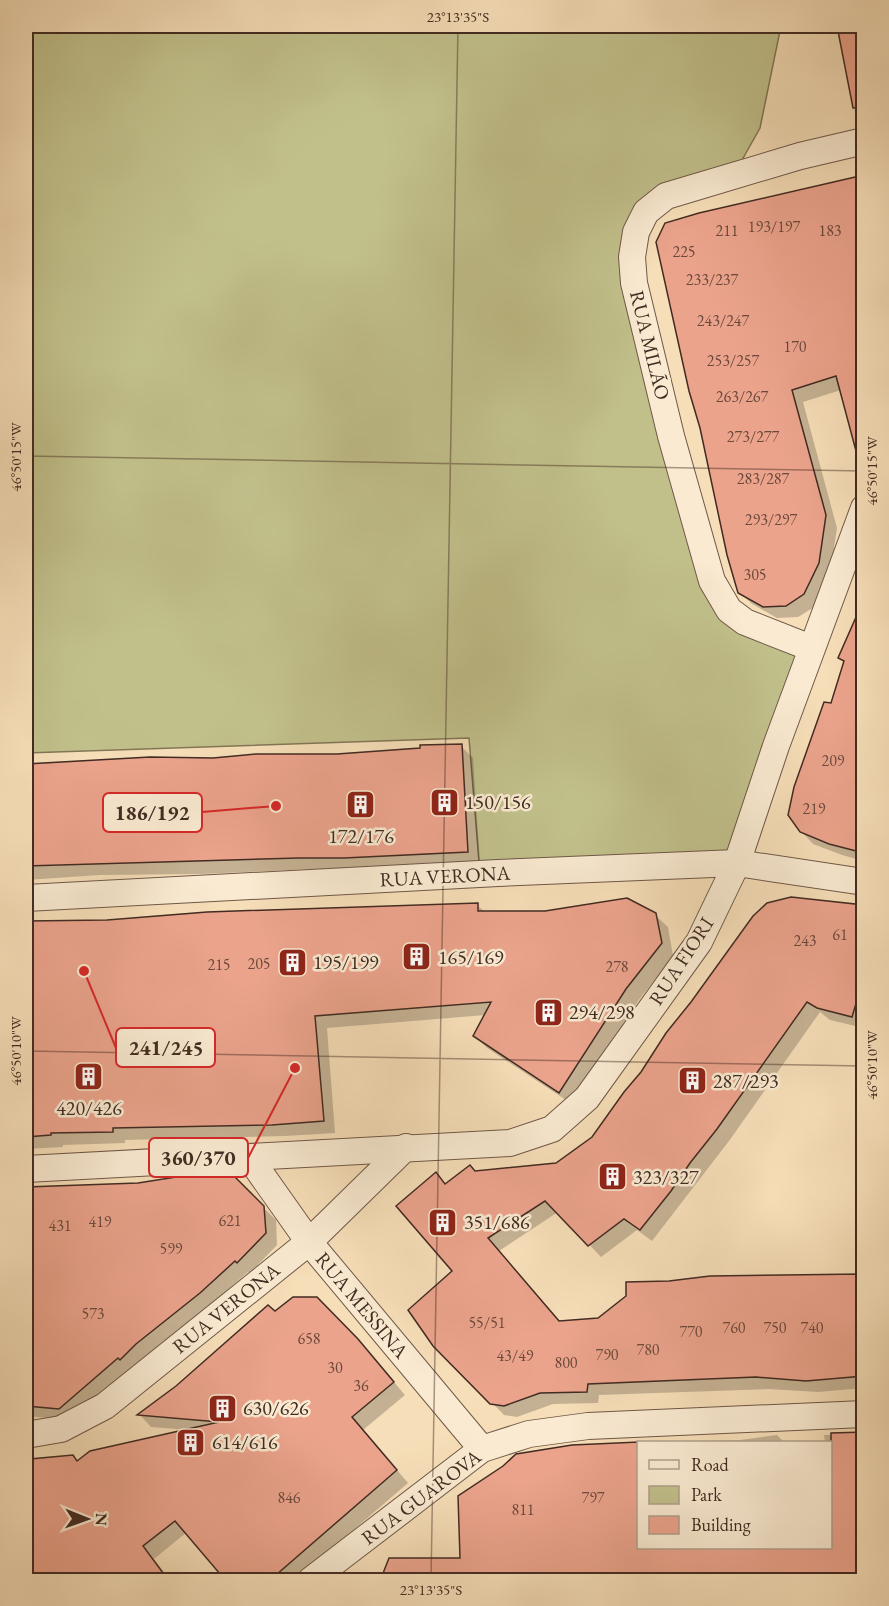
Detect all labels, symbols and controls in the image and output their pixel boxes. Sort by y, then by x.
text: 23°13'35"S [427,7,489,26]
house number: 193/197 [748,216,801,237]
house number: 211 [715,220,739,241]
house number: 183 [818,220,842,241]
house number: 225 [672,241,696,262]
house number: 233/237 [686,269,739,290]
street label: RUA MILÃO [624,288,676,402]
house number: 243/247 [697,310,750,331]
house number: 170 [783,336,807,357]
house number: 253/257 [707,350,760,371]
house number: 263/267 [716,386,769,407]
text: 46°50'15"W [6,422,25,492]
house number: 273/277 [727,426,780,447]
text: 46°50'15"W [862,436,881,506]
house number: 283/287 [737,468,790,489]
house number: 293/297 [745,509,798,530]
house number: 305 [743,564,767,585]
house number: 209 [821,750,845,771]
building icon: 150/156 [428,786,460,818]
building icon: 172/176 [345,789,377,821]
place label: 150/156 [465,789,531,815]
callout: 186/192 [103,793,202,832]
house number: 219 [802,798,826,819]
text: 186/192 [114,799,190,826]
place label: 172/176 [328,823,394,849]
street label: RUA VERONA [379,860,511,892]
street label: RUA FIORI [643,912,719,1010]
house number: 61 [832,924,848,945]
house number: 243 [793,930,817,951]
building icon: 165/169 [401,941,433,973]
place label: 165/169 [438,944,504,970]
building icon: 195/199 [276,946,308,978]
place label: 195/199 [313,949,379,975]
house number: 205 [247,953,271,974]
house number: 215 [207,954,231,975]
house number: 278 [605,956,629,977]
building icon: 294/298 [532,996,564,1028]
place label: 294/298 [569,999,635,1025]
text: 46°50'10"W [6,1016,25,1086]
callout: 241/245 [116,1028,215,1067]
text: 46°50'10"W [862,1030,881,1100]
text: 241/245 [128,1034,204,1061]
building icon: 420/426 [73,1061,105,1093]
building icon: 287/293 [676,1065,708,1097]
place label: 287/293 [713,1068,779,1094]
place label: 420/426 [56,1095,122,1121]
callout: 360/370 [149,1138,248,1177]
text: 360/370 [160,1144,236,1171]
building icon: 323/327 [596,1161,628,1193]
place label: 323/327 [633,1164,699,1190]
building icon: 351/686 [427,1206,459,1238]
place label: 351/686 [464,1209,530,1235]
house number: 621 [218,1210,242,1231]
house number: 419 [88,1211,112,1232]
house number: 431 [48,1215,72,1236]
house number: 599 [159,1238,183,1259]
street label: RUA MESSINA [310,1246,414,1364]
street label: RUA VERONA [167,1257,285,1359]
house number: 573 [81,1303,105,1324]
house number: 55/51 [468,1312,506,1333]
house number: 760 [722,1317,746,1338]
house number: 750 [763,1317,787,1338]
house number: 740 [800,1317,824,1338]
house number: 770 [679,1321,703,1342]
house number: 658 [297,1328,321,1349]
house number: 780 [636,1339,660,1360]
house number: 790 [595,1344,619,1365]
house number: 43/49 [496,1345,534,1366]
house number: 800 [554,1352,578,1373]
house number: 30 [327,1357,343,1378]
house number: 36 [353,1375,369,1396]
building icon: 630/626 [206,1392,238,1424]
place label: 630/626 [243,1395,309,1421]
building icon: 614/616 [175,1426,207,1458]
place label: 614/616 [212,1429,278,1455]
legend [637,1441,832,1549]
street label: RUA GUAROVA [356,1443,486,1551]
text: Road [691,1453,730,1476]
text: Park [691,1483,722,1506]
house number: 846 [277,1487,301,1508]
house number: 797 [581,1487,605,1508]
north arrow [57,1489,117,1549]
house number: 811 [511,1499,535,1520]
text: N [91,1513,112,1526]
text: Building [691,1513,751,1536]
text: 23°13'35"S [400,1580,462,1599]

